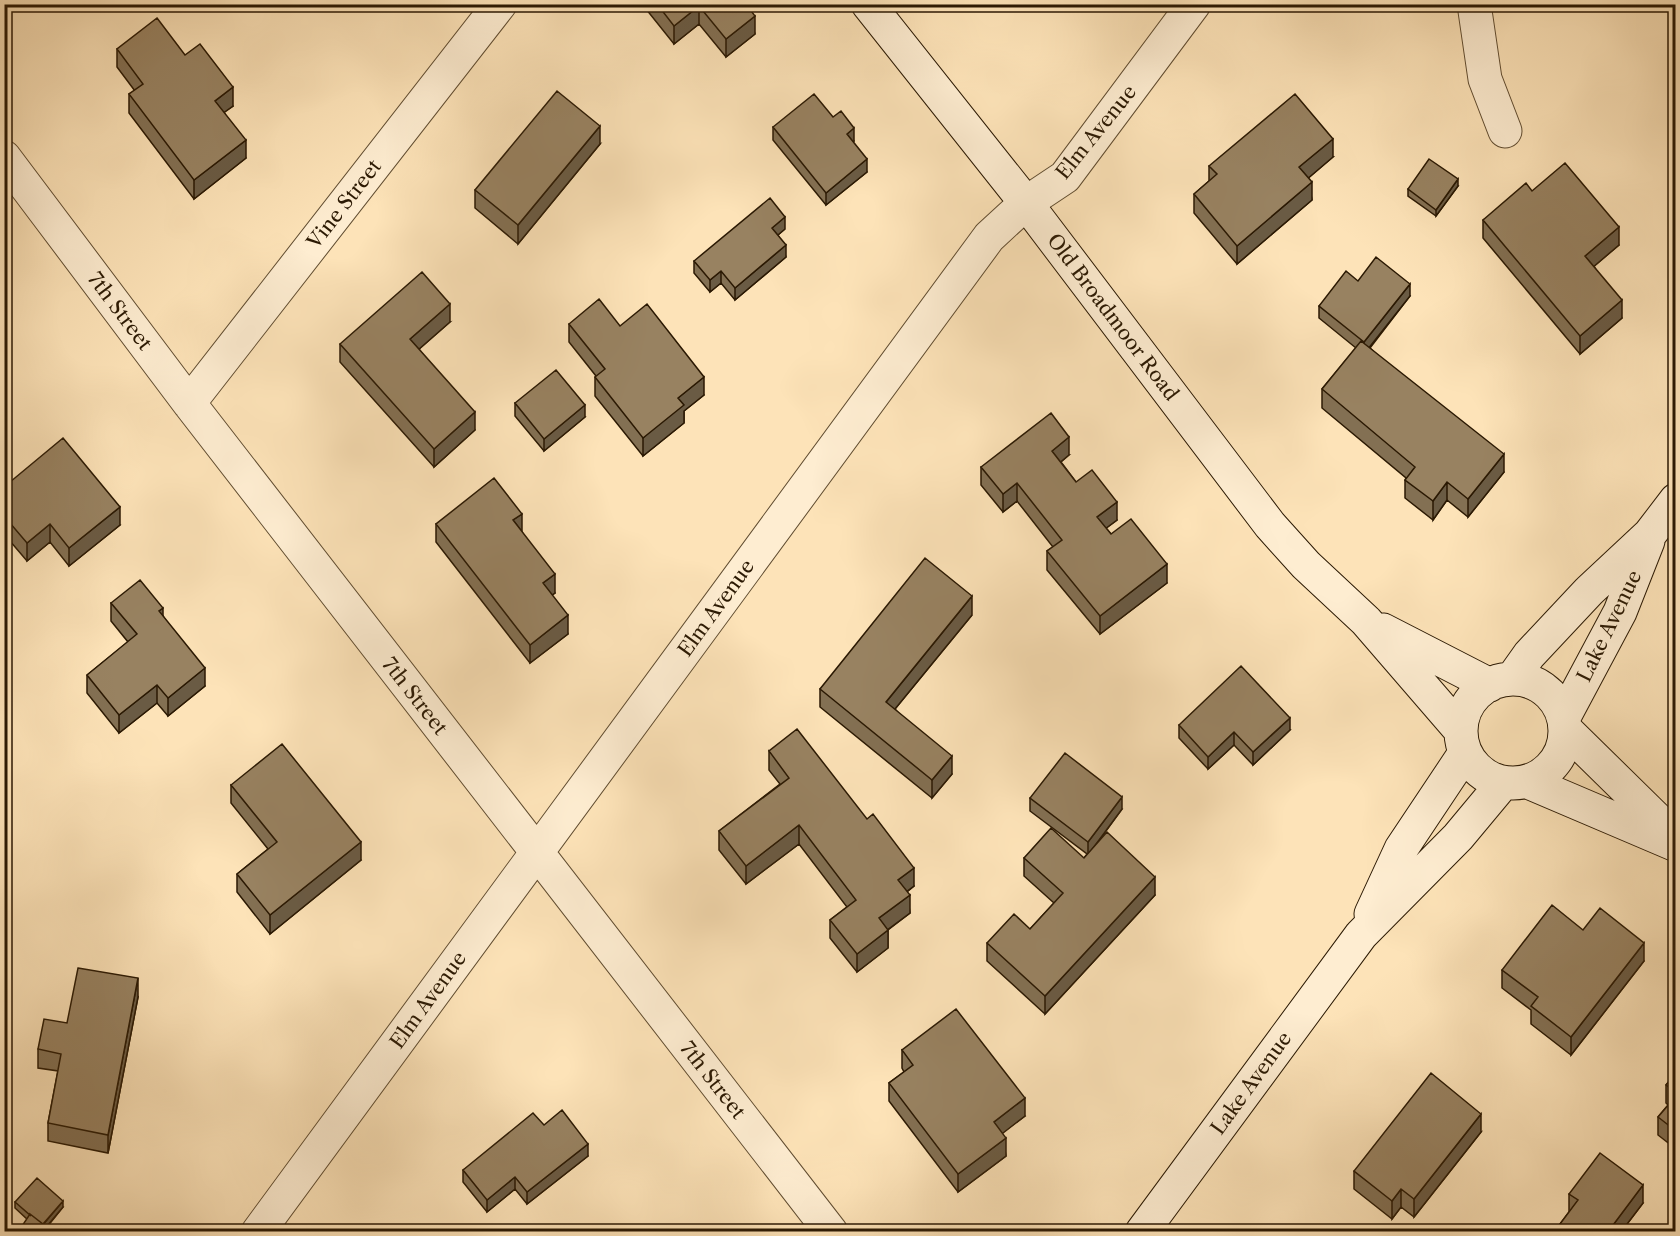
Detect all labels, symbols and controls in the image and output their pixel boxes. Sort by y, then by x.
street label: Elm Avenue [1051,80,1141,184]
street label: Vine Street [301,155,386,254]
street label: Old Broadmoor Road [1042,229,1184,405]
street label: 7th Street [83,267,157,355]
street label: Elm Avenue [673,555,759,661]
street label: Lake Avenue [1572,566,1646,686]
street label: 7th Street [377,653,453,739]
street label: Elm Avenue [385,947,471,1053]
street label: Lake Avenue [1206,1027,1296,1139]
street label: 7th Street [675,1037,751,1123]

